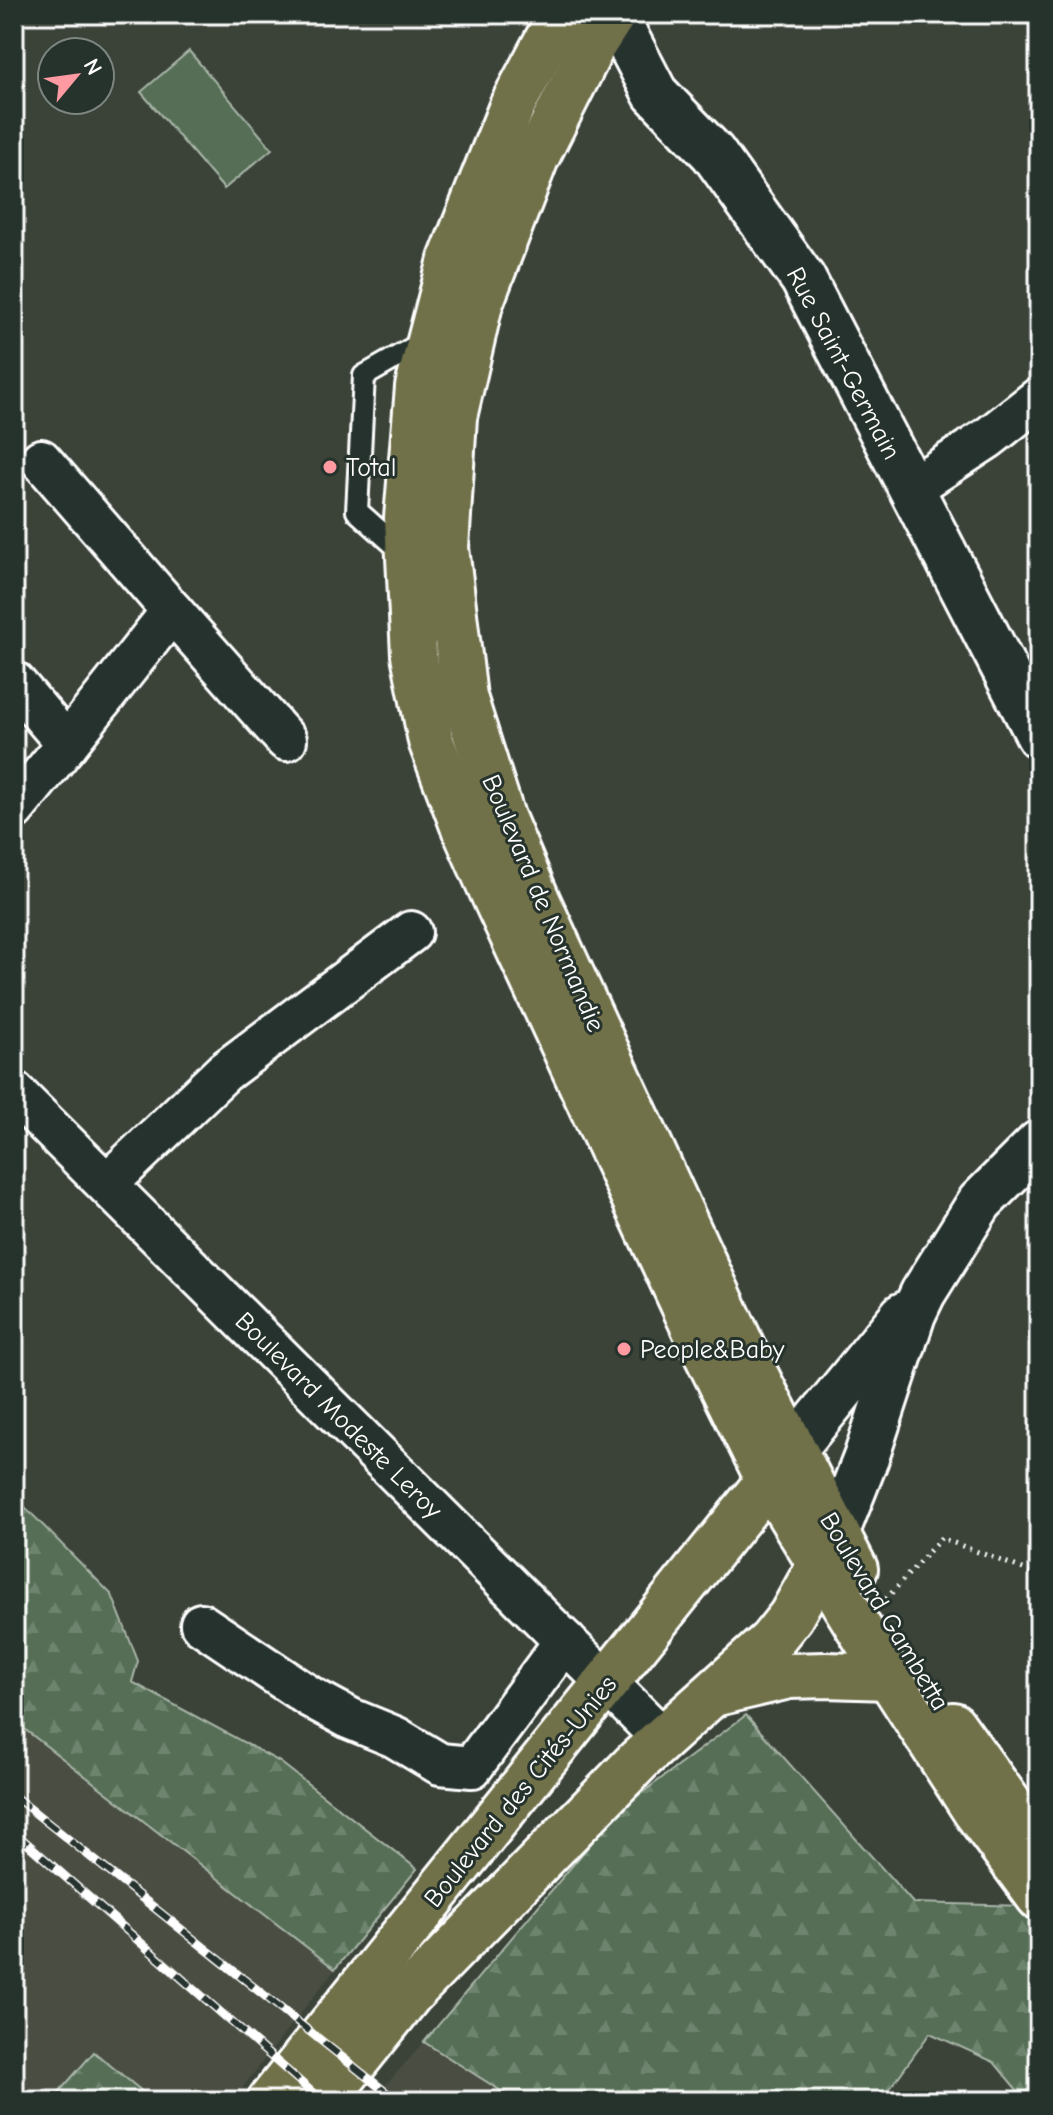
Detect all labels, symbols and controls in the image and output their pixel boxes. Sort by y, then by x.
north arrow [36,36,116,116]
text: N [78,54,107,79]
street label: Rue Saint-Germain [780,262,906,465]
place label: Total [346,453,396,483]
marker: Total [321,458,339,476]
street label: Boulevard de Normandie [475,770,611,1036]
street label: Boulevard Modeste Leroy [229,1306,448,1526]
place label: People&Baby [640,1335,785,1365]
marker: People&Baby [615,1340,633,1358]
street label: Boulevard Gambetta [813,1507,955,1716]
street label: Boulevard des Cités-Unies [418,1670,623,1913]

